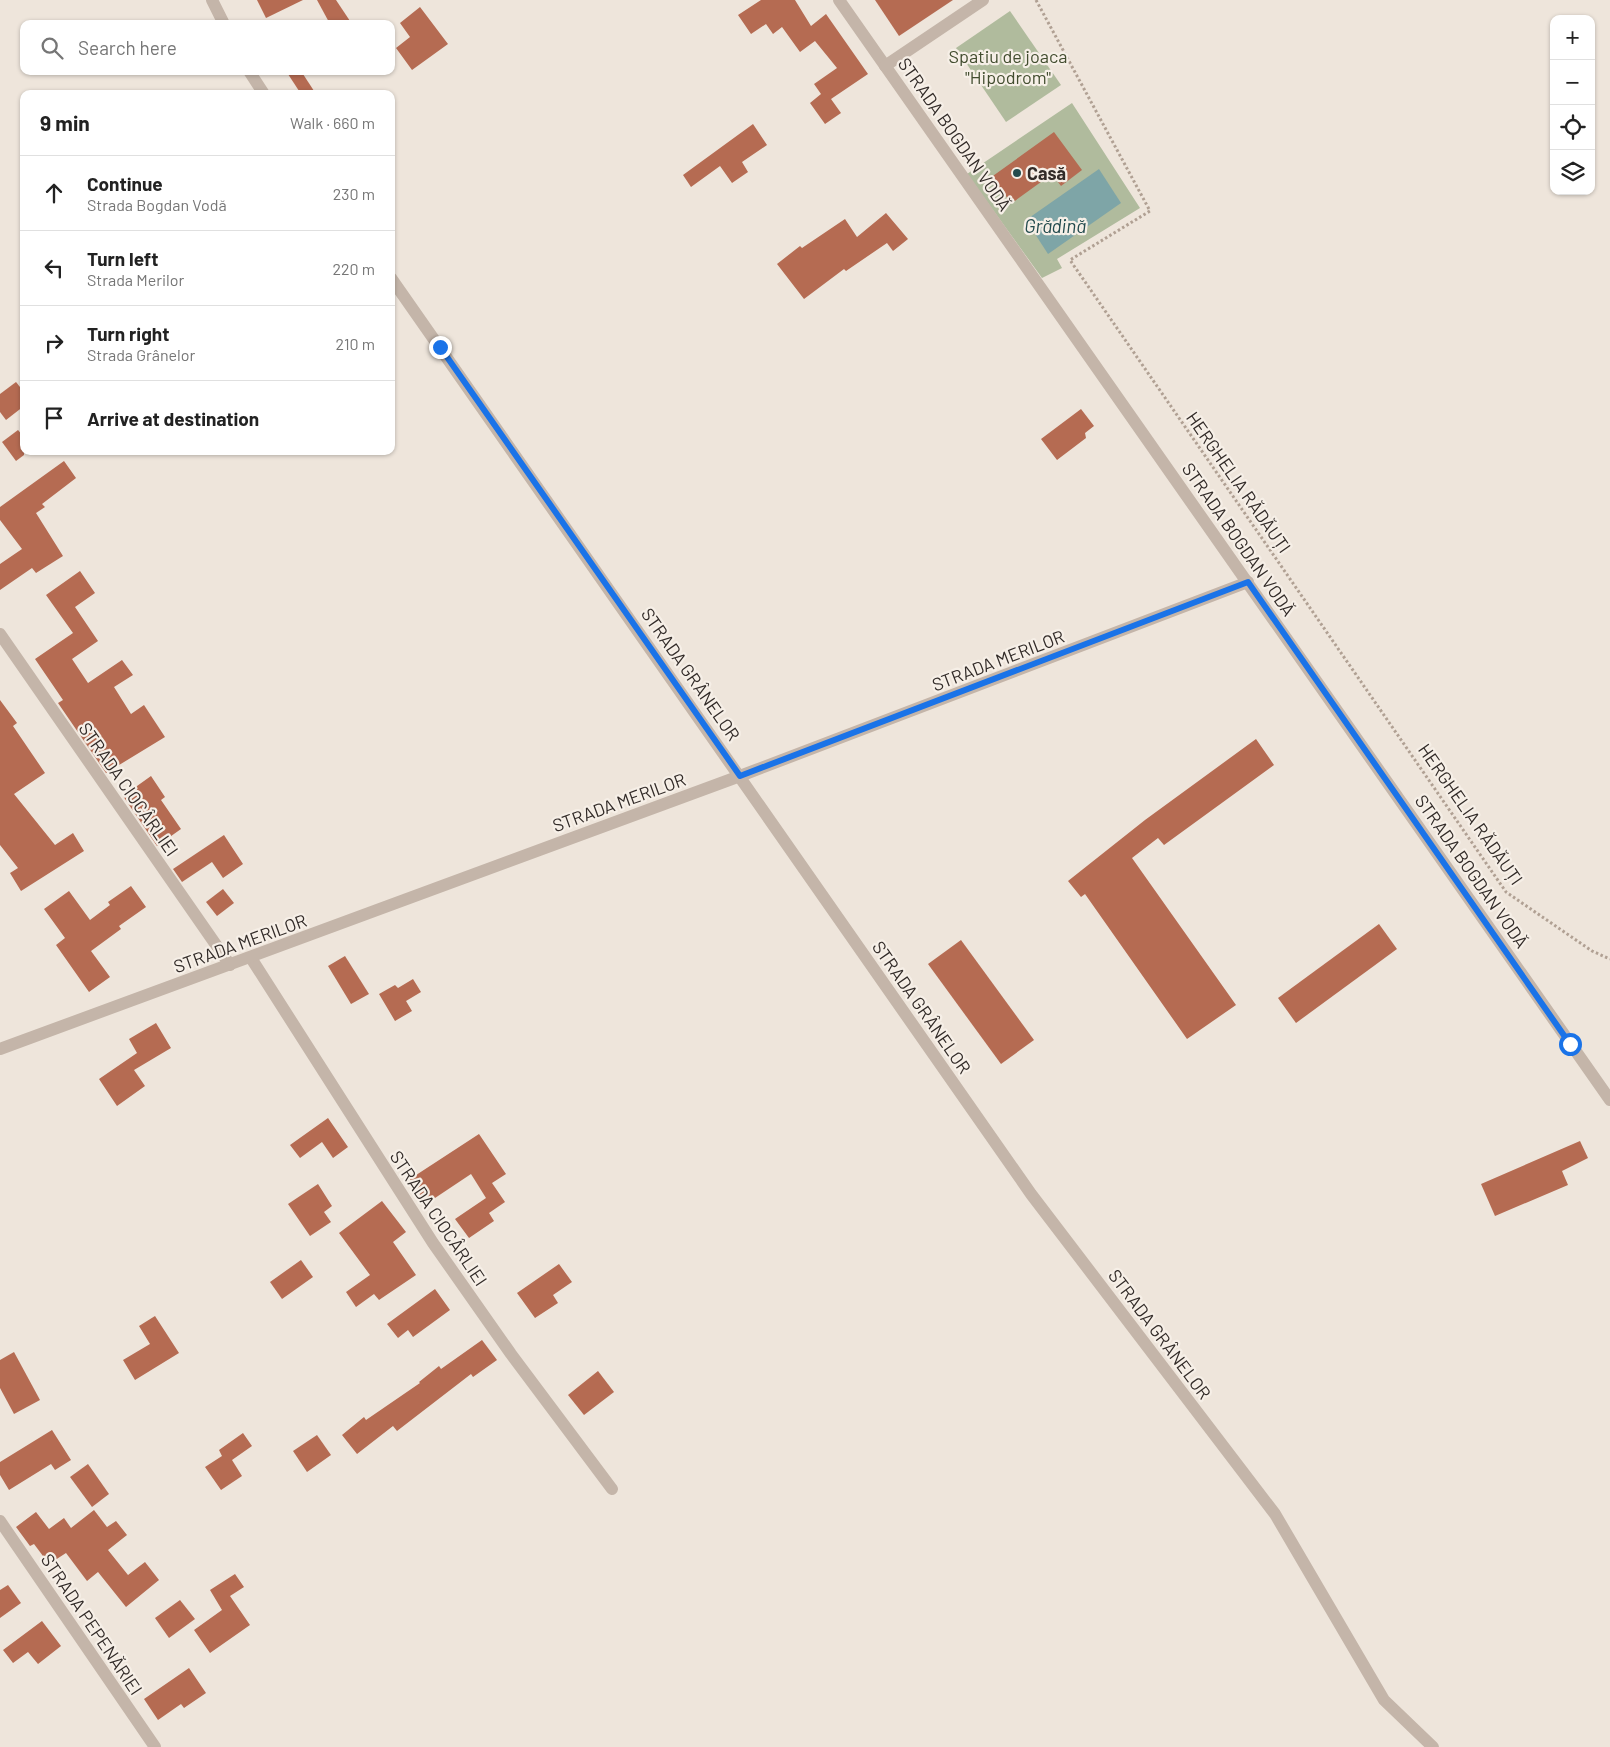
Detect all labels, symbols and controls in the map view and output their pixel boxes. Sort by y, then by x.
map controls [1550,15,1595,195]
button: + [1550,15,1595,60]
search box [20,20,395,75]
icon: search [38,34,66,62]
text: Search here [78,36,177,59]
park label: Spatiu de joaca "Hipodrom" [949,45,1067,88]
street label: STRADA BOGDAN VODĂ [894,53,1016,215]
button: − [1550,60,1595,105]
button: locate [1550,105,1595,150]
text: 9 min [40,110,90,135]
text: Walk · 660 m [290,113,375,132]
button: layers [1550,150,1595,195]
place label: Casă [1027,162,1066,184]
marker: Casă [1011,167,1023,179]
text: Continue [87,172,163,195]
icon: ahead [40,179,68,207]
text: 230 m [333,184,375,203]
text: Strada Bogdan Vodă [87,195,227,214]
water label: Grădină [1024,214,1086,237]
text: Turn left [87,247,158,270]
icon: left [40,254,68,282]
text: 220 m [332,259,375,278]
text: Strada Merilor [87,270,184,289]
text: Turn right [87,322,169,345]
icon: right [40,329,68,357]
text: 210 m [336,334,375,353]
route end [429,336,452,359]
text: Strada Grânelor [87,345,195,364]
icon: arrive [40,404,68,432]
text: Arrive at destination [87,407,259,430]
street label: HERGHELIA RĂDĂUȚI [1182,407,1296,557]
street label: STRADA BOGDAN VODĂ [1178,458,1300,620]
street label: STRADA GRÂNELOR [637,603,745,745]
street label: STRADA MERILOR [929,625,1067,695]
street label: STRADA CIOCÂRLIEI [75,718,183,860]
street label: HERGHELIA RĂDĂUȚI [1414,739,1528,889]
street label: STRADA MERILOR [549,768,689,836]
street label: STRADA BOGDAN VODĂ [1411,790,1533,952]
street label: STRADA MERILOR [170,909,310,977]
street label: STRADA GRÂNELOR [868,936,976,1078]
route start [1559,1033,1582,1056]
street label: STRADA CIOCÂRLIEI [386,1146,492,1290]
street label: STRADA GRÂNELOR [1104,1265,1216,1403]
street label: STRADA PEPENĂRIEI [37,1549,147,1699]

